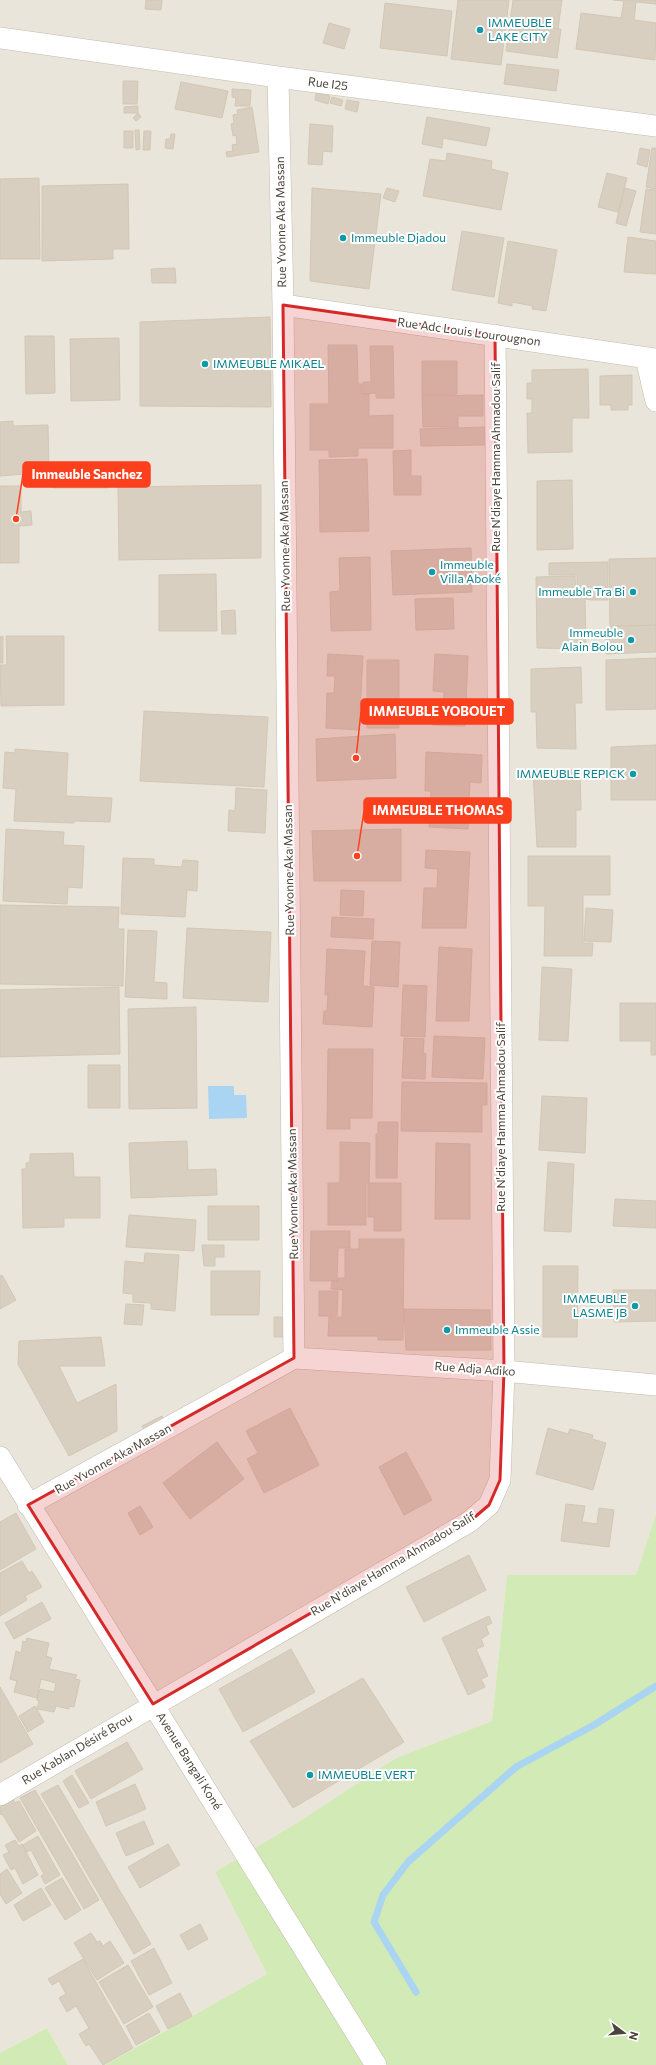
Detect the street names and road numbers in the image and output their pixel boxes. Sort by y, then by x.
street label: Rue I25 [307,74,349,92]
street label: Rue Yvonne Aka Massan [272,156,288,288]
street label: Rue Adc Louis Lourougnon [397,314,542,348]
street label: Rue N'diaye Hamma Ahmadou Salif [488,362,502,552]
street label: Rue Yvonne Aka Massan [276,480,292,612]
street label: Rue Yvonne Aka Massan [280,804,296,936]
street label: Rue N'diaye Hamma Ahmadou Salif [493,1022,507,1212]
street label: Rue Yvonne Aka Massan [284,1128,300,1260]
street label: Rue Adja Adiko [434,1358,516,1378]
street label: Rue Yvonne Aka Massan [52,1420,173,1496]
street label: Rue N'diaye Hamma Ahmadou Salif [308,1508,478,1618]
street label: Avenue Bangali Koné [154,1709,226,1812]
street label: Rue Kablan Désiré Brou [19,1710,134,1787]

